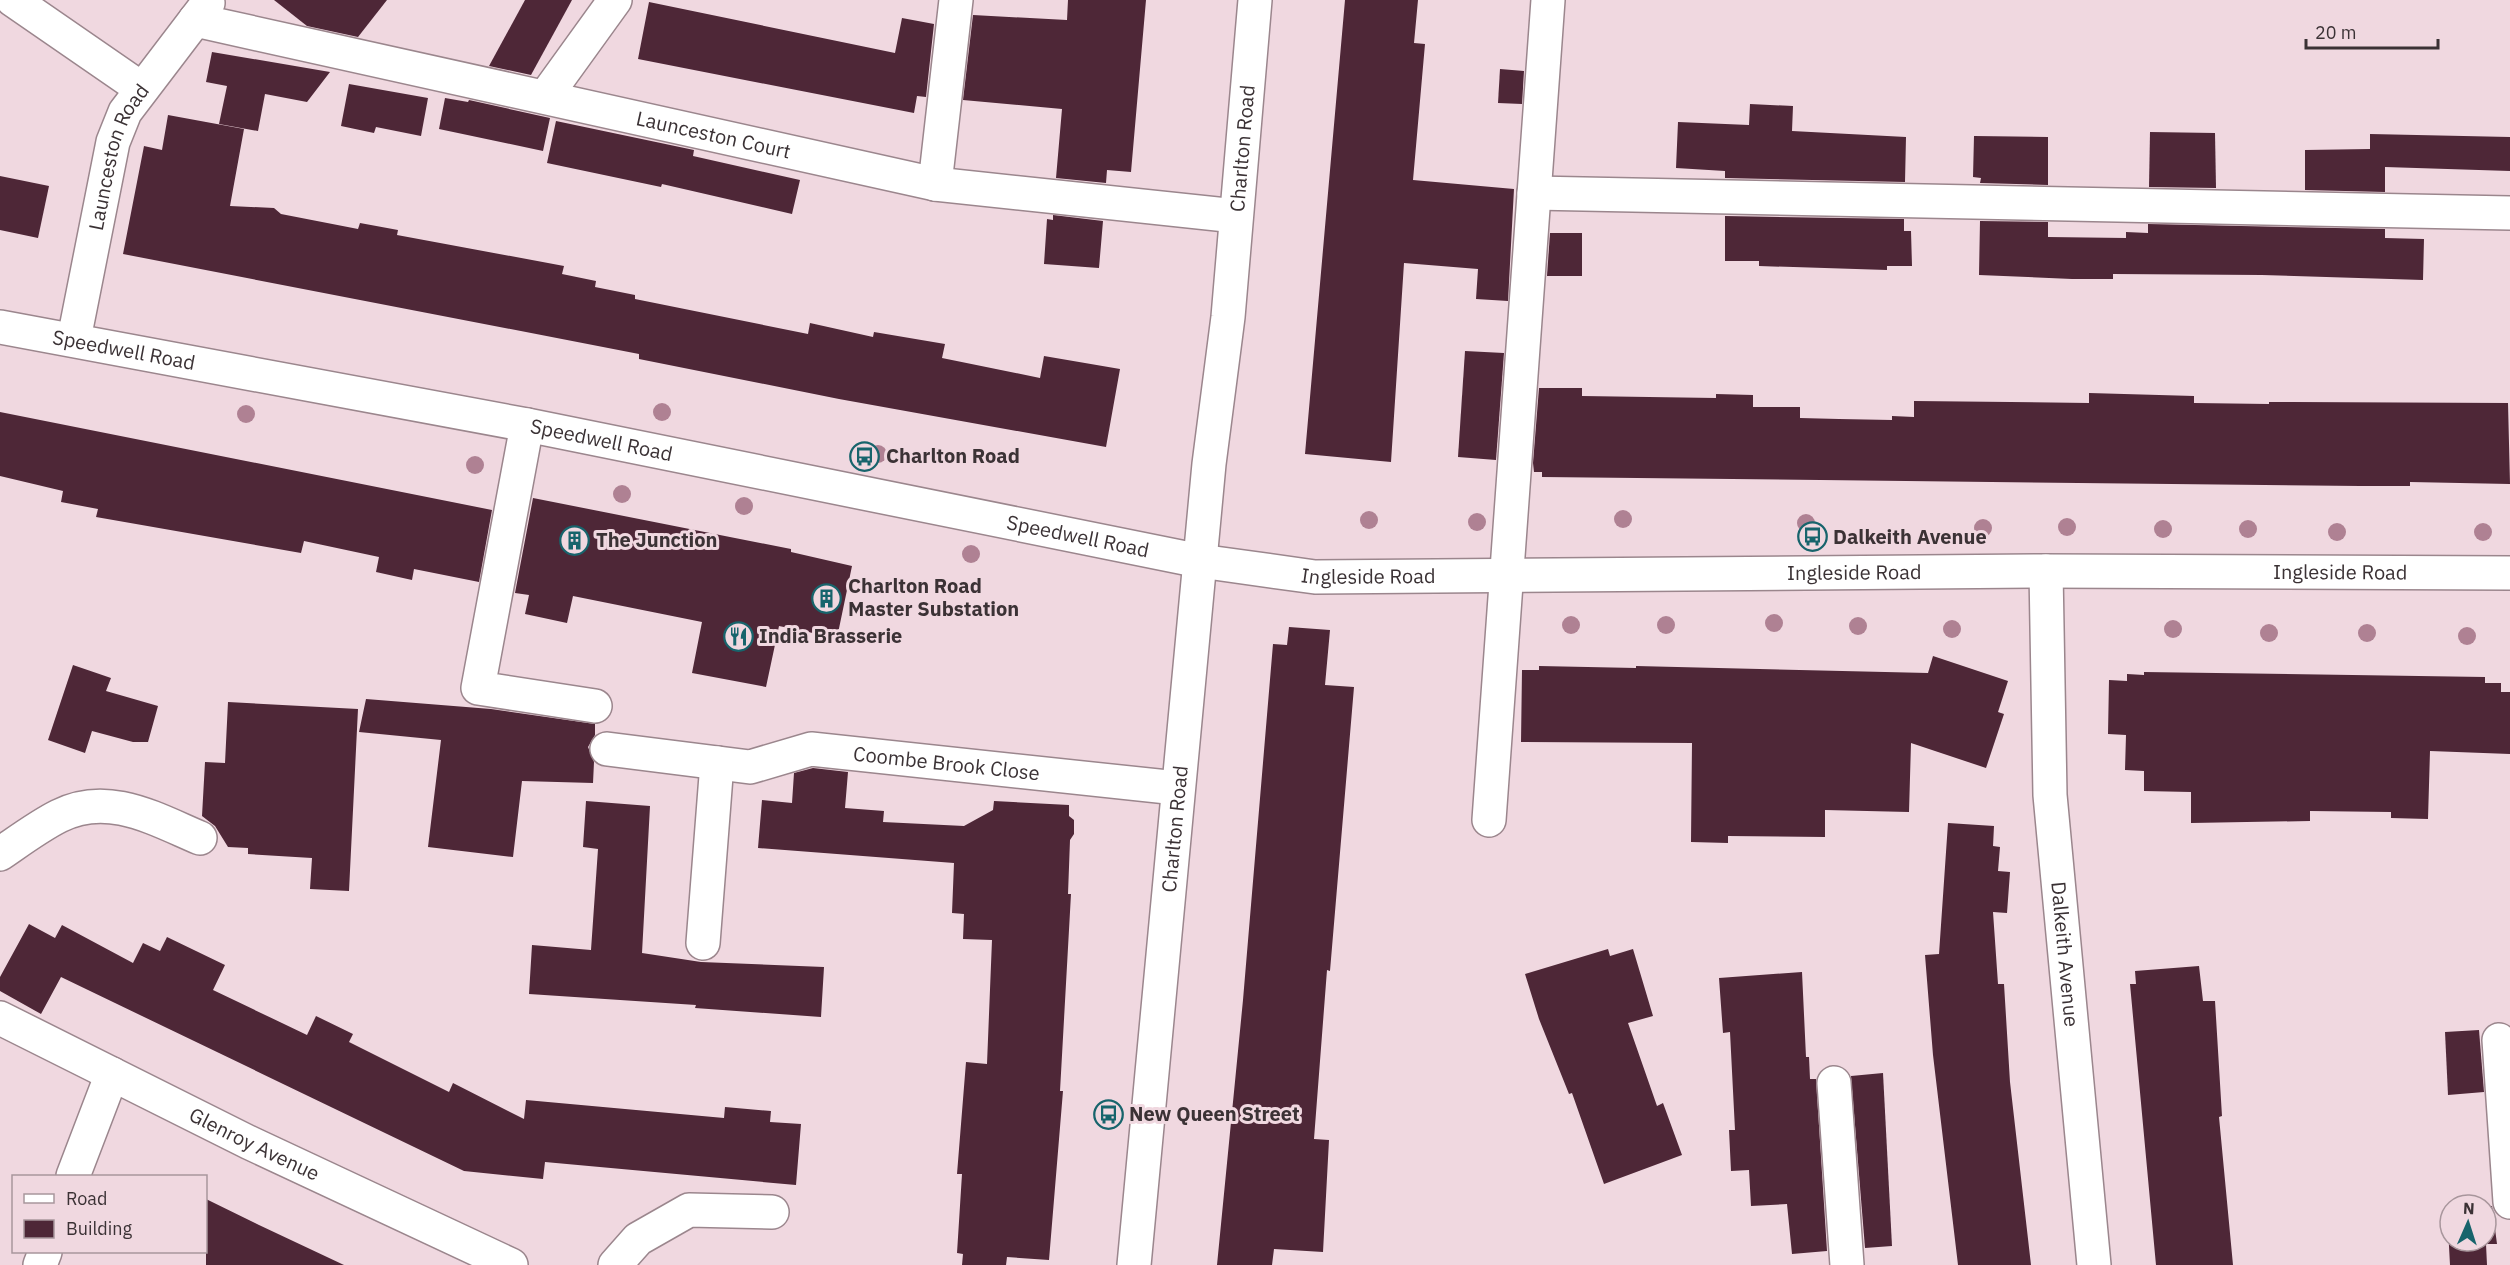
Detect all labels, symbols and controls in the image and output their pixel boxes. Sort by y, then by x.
scale bar [2306,12,2438,50]
text: 20 m [2315,21,2357,44]
street label: Launceston Road [82,78,155,233]
street label: Charlton Road [1223,84,1261,213]
street label: Launceston Court [634,104,793,165]
street label: Speedwell Road [50,323,198,376]
street label: Speedwell Road [528,412,675,467]
bus stop icon: Charlton Road [849,440,881,472]
place label: Charlton Road [886,442,1020,469]
street label: Speedwell Road [1004,508,1151,563]
bus stop icon: Dalkeith Avenue [1796,521,1828,553]
place label: Dalkeith Avenue [1833,523,1987,550]
building icon: The Junction [559,524,591,556]
place label: The Junction [596,526,718,553]
street label: Ingleside Road [1787,558,1922,586]
street label: Ingleside Road [2273,558,2408,586]
street label: Ingleside Road [1299,561,1436,591]
place label: Charlton Road Master Substation [848,572,1019,622]
building icon: Charlton Road Master Substation [811,582,843,614]
restaurant icon: India Brasserie [722,620,754,652]
place label: India Brasserie [759,622,902,649]
street label: Coombe Brook Close [852,740,1041,786]
street label: Charlton Road [1155,764,1194,894]
street label: Dalkeith Avenue [2045,880,2086,1028]
bus stop icon: New Queen Street [1092,1098,1124,1130]
place label: New Queen Street [1129,1100,1300,1127]
street label: Glenroy Avenue [185,1101,324,1187]
legend [12,1175,207,1253]
text: Road [66,1187,107,1210]
north arrow [2438,1193,2498,1253]
text: N [2462,1198,2475,1218]
text: Building [66,1217,133,1240]

